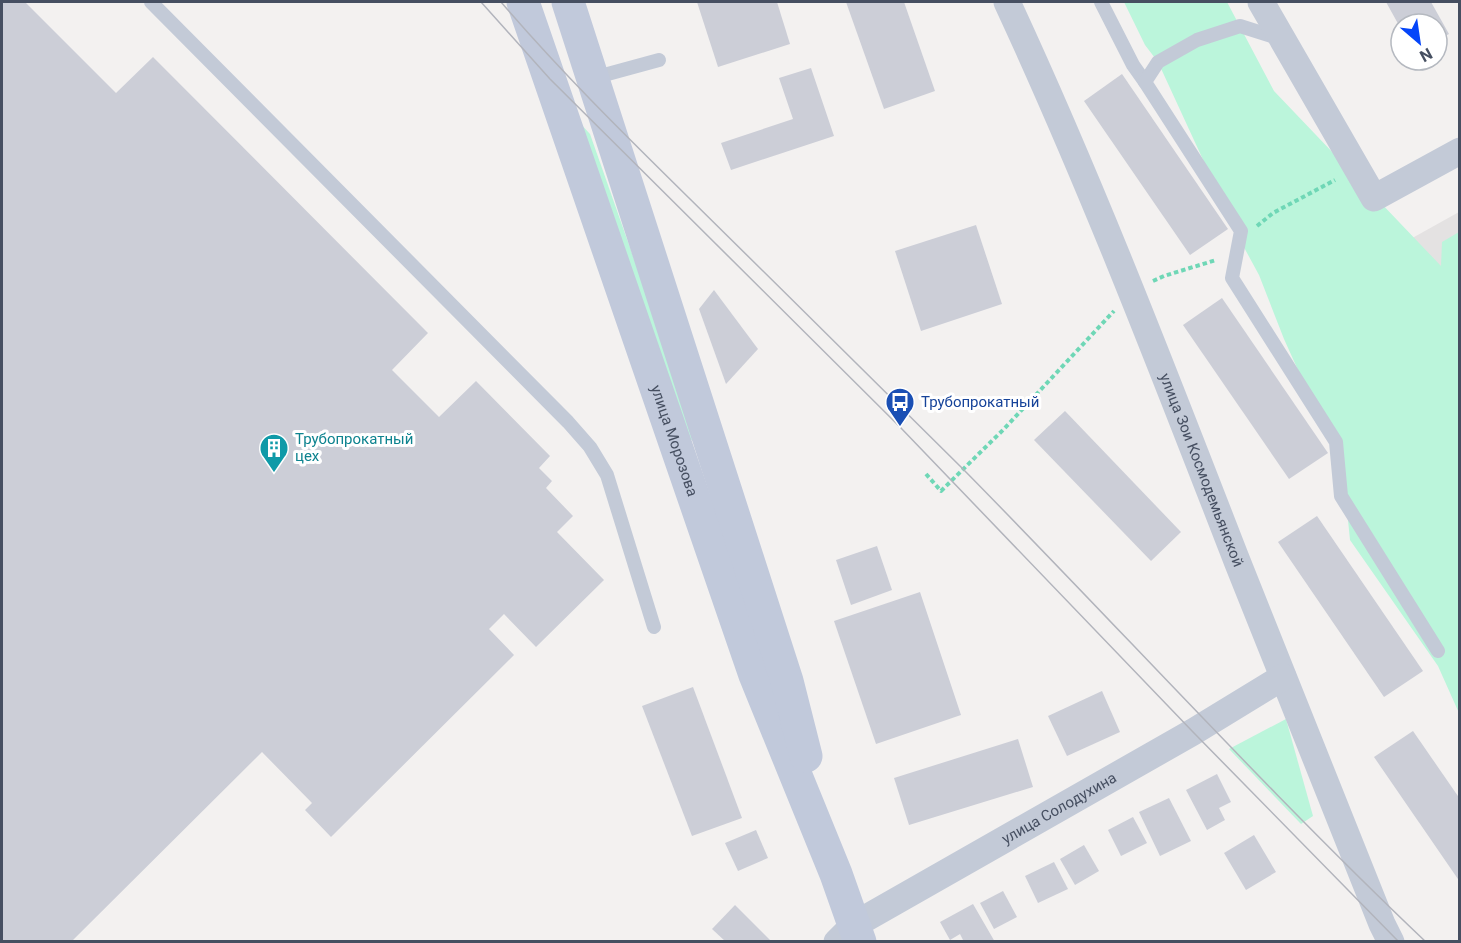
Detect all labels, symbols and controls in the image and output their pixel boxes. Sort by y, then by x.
north arrow [1389,12,1449,72]
text: N [1416,44,1436,66]
street label: улица Зои Космодемьянской [1156,371,1247,569]
street label: улица Морозова [647,383,702,499]
bus stop icon: Трубопрокатный [884,386,916,428]
place label: Трубопрокатный [921,393,1039,411]
place label: Трубопрокатный цех [295,430,413,465]
building icon: Трубопрокатный цех [258,432,290,474]
street label: улица Солодухина [999,769,1120,848]

